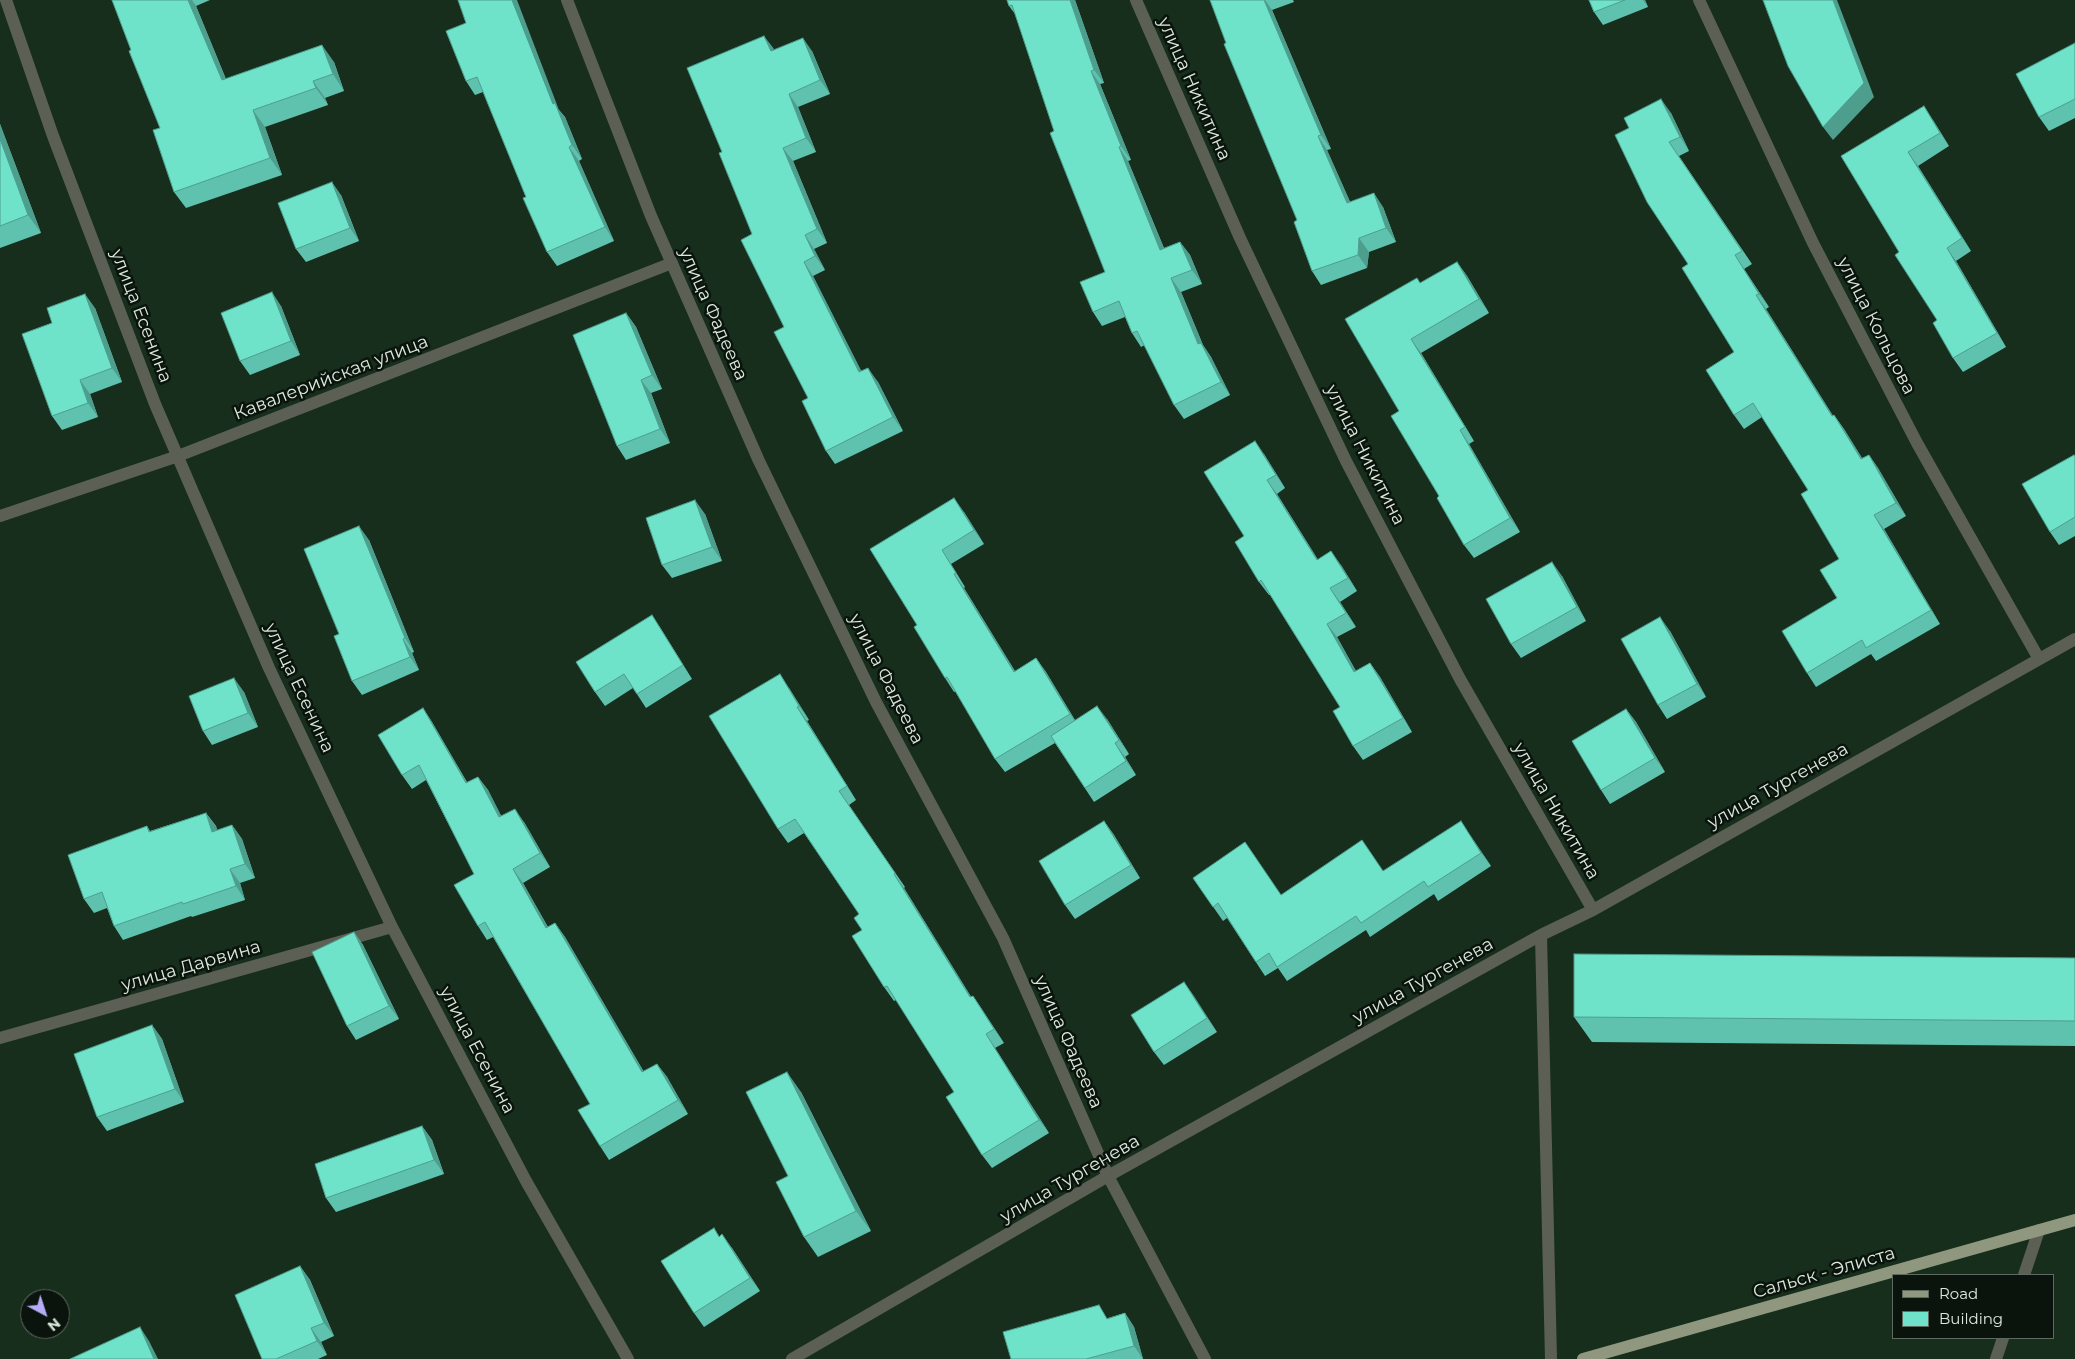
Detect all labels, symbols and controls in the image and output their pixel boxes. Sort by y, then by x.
street label: улица Никитина [1153,14,1235,164]
street label: улица Фадеева [674,244,752,384]
street label: улица Есенина [106,246,176,386]
street label: улица Кольцова [1832,254,1920,398]
street label: Кавалерийская улица [231,331,431,425]
street label: улица Никитина [1320,381,1410,529]
street label: улица Фадеева [844,610,928,748]
street label: улица Есенина [259,620,339,756]
street label: улица Тургенева [1704,738,1852,834]
street label: улица Никитина [1508,739,1604,883]
street label: улица Тургенева [1349,933,1497,1029]
street label: улица Дарвина [119,936,263,996]
street label: улица Фадеева [1029,972,1107,1112]
street label: улица Есенина [434,983,520,1117]
street label: улица Тургенева [997,1130,1143,1228]
street label: Сальск - Элиста [1750,1242,1898,1304]
legend [1892,1274,2055,1339]
text: Road [1939,1284,1978,1303]
north arrow [20,1289,70,1339]
text: Building [1939,1309,2003,1328]
text: N [44,1314,64,1335]

